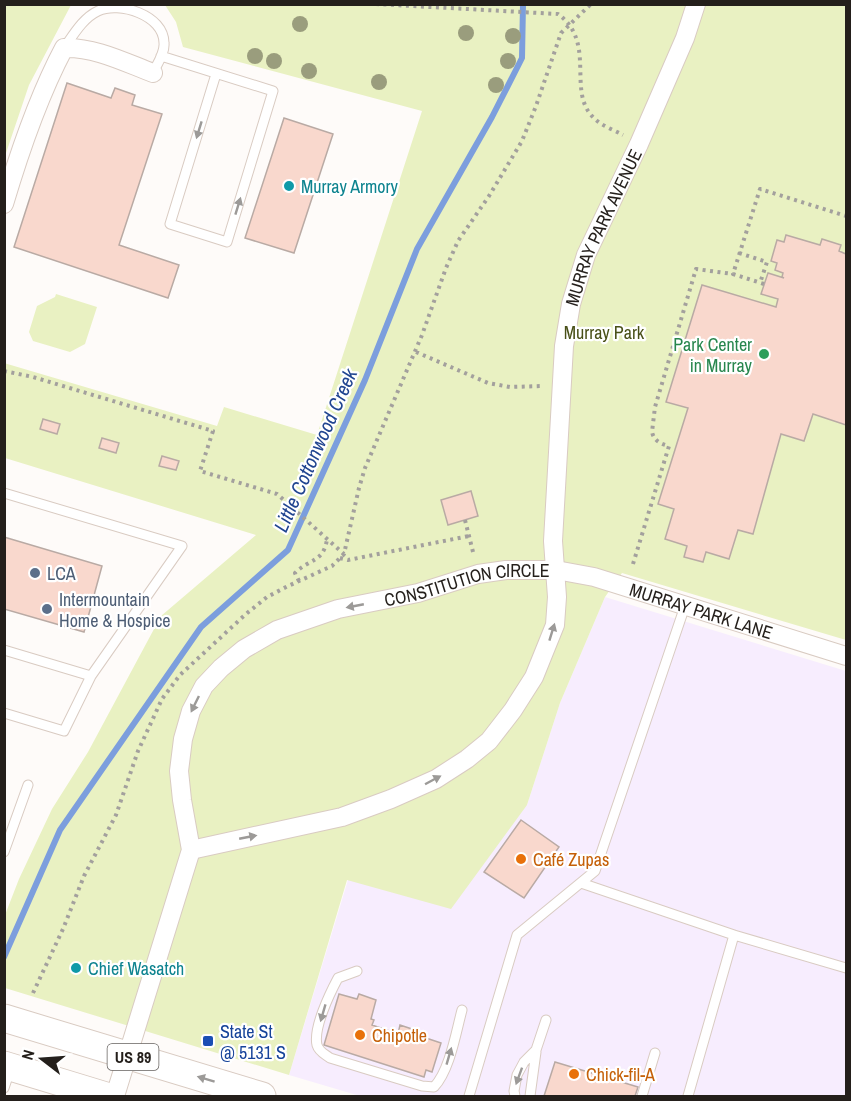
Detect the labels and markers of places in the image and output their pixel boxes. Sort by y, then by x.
place label: Murray Armory [301,174,398,199]
marker: Murray Armory [282,179,296,193]
place label: Park Center in Murray [673,332,753,378]
marker: Park Center in Murray [757,347,771,361]
place label: LCA [47,561,76,586]
marker: LCA [28,566,42,580]
place label: Intermountain Home & Hospice [59,587,171,633]
marker: Intermountain Home & Hospice [40,602,54,616]
place label: Café Zupas [533,847,609,872]
marker: Café Zupas [514,852,528,866]
place label: Chief Wasatch [88,956,184,981]
marker: Chief Wasatch [69,961,83,975]
place label: State St @ 5131 S [220,1019,286,1065]
place label: Chipotle [372,1023,427,1048]
marker: Chipotle [353,1028,367,1042]
marker: State St @ 5131 S [201,1034,215,1048]
place label: Chick-fil-A [586,1062,655,1087]
marker: Chick-fil-A [567,1067,581,1081]

